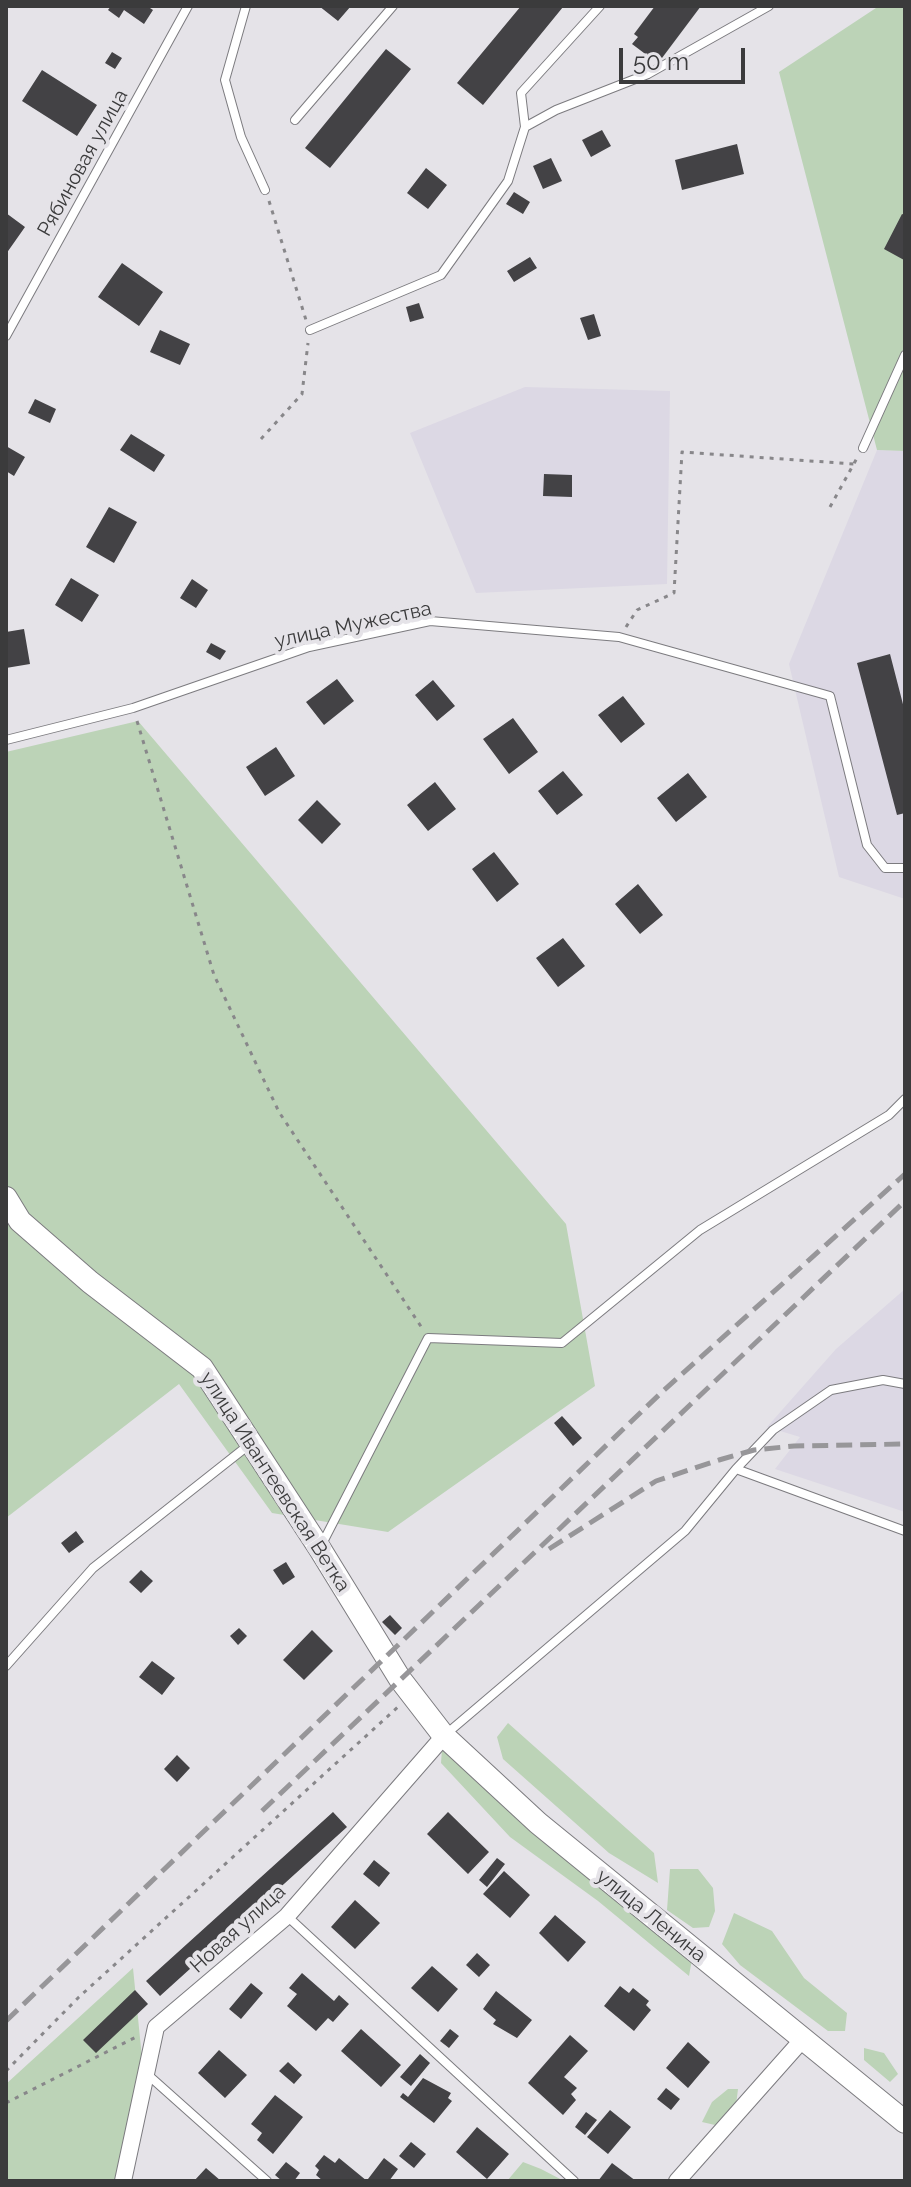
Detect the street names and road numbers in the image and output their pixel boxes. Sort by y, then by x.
street label: Рябиновая улица [33,86,133,240]
street label: улица Мужества [272,597,434,653]
street label: улица Ивантеевская Ветка [195,1368,355,1596]
street label: улица Ленина [591,1864,711,1968]
street label: Новая улица [185,1880,291,1978]

